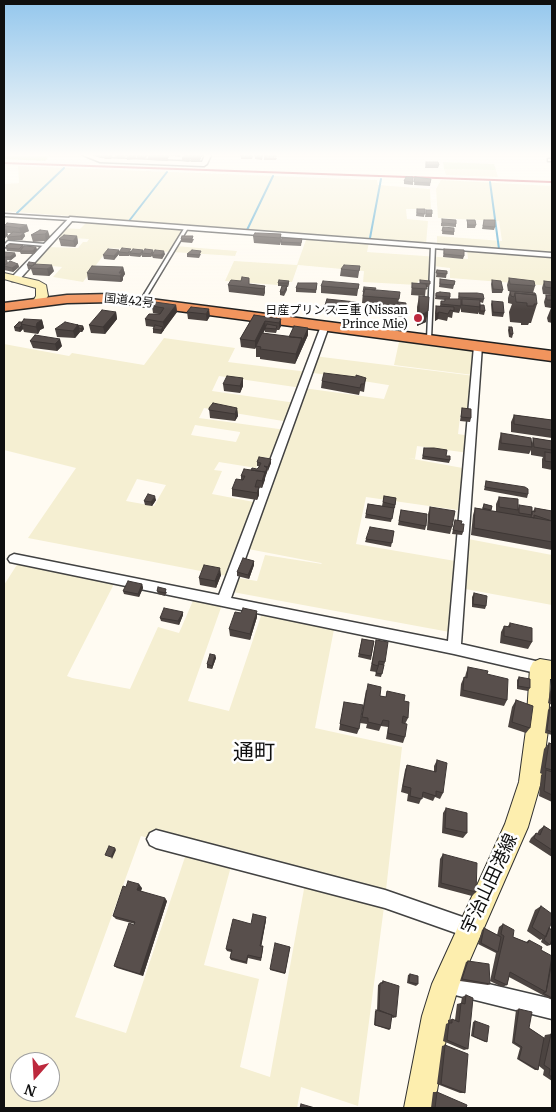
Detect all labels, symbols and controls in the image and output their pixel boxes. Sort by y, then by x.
street label: 国道42号 [103,291,155,311]
place label: 日産プリンス三重 (Nissan Prince Mie) [265,304,408,332]
marker: 日産プリンス三重 (Nissan Prince Mie) [412,312,424,324]
district label: 通町 [233,740,275,766]
street label: 宇治山田港線 [457,830,523,938]
north arrow [10,1052,60,1102]
text: N [22,1080,39,1101]

